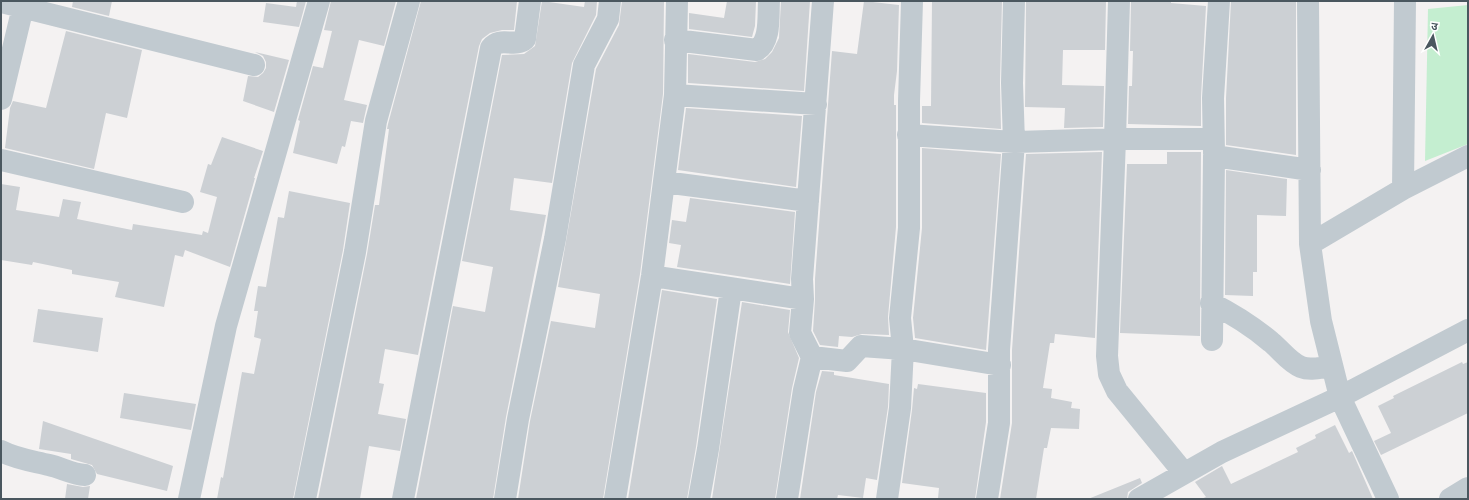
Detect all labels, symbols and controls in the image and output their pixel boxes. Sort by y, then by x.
north arrow [1413,16,1453,56]
text: उ [1430,20,1439,34]

